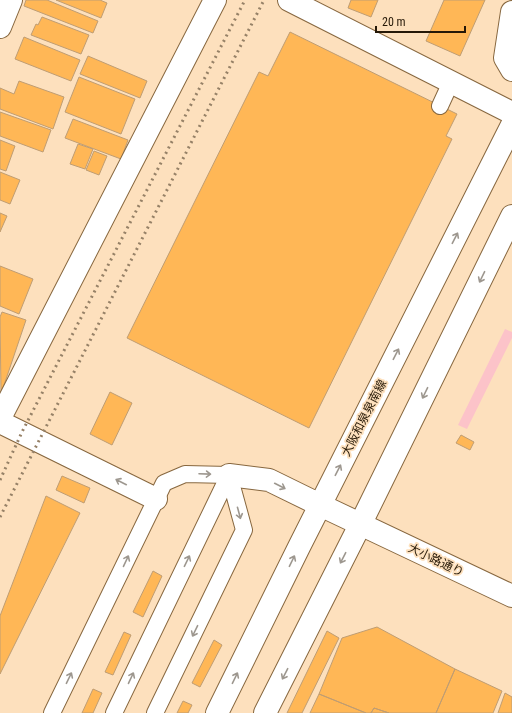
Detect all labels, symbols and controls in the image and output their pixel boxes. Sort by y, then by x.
scale bar [376,8,465,34]
text: 20 m [382,15,406,29]
one-way arrow [452,232,459,244]
one-way arrow [478,270,485,282]
one-way arrow [393,348,400,360]
street label: 大阪和泉泉南線 [339,377,389,459]
one-way arrow [421,387,428,399]
one-way arrow [334,464,342,476]
one-way arrow [198,470,211,478]
one-way arrow [115,477,127,485]
one-way arrow [274,483,286,490]
one-way arrow [236,506,243,519]
street label: 大小路通り [406,541,466,579]
one-way arrow [339,552,346,564]
one-way arrow [123,555,130,567]
one-way arrow [184,555,191,567]
one-way arrow [289,556,296,568]
one-way arrow [191,624,198,636]
one-way arrow [281,668,288,680]
one-way arrow [66,672,73,684]
one-way arrow [128,672,135,684]
one-way arrow [231,672,239,684]

